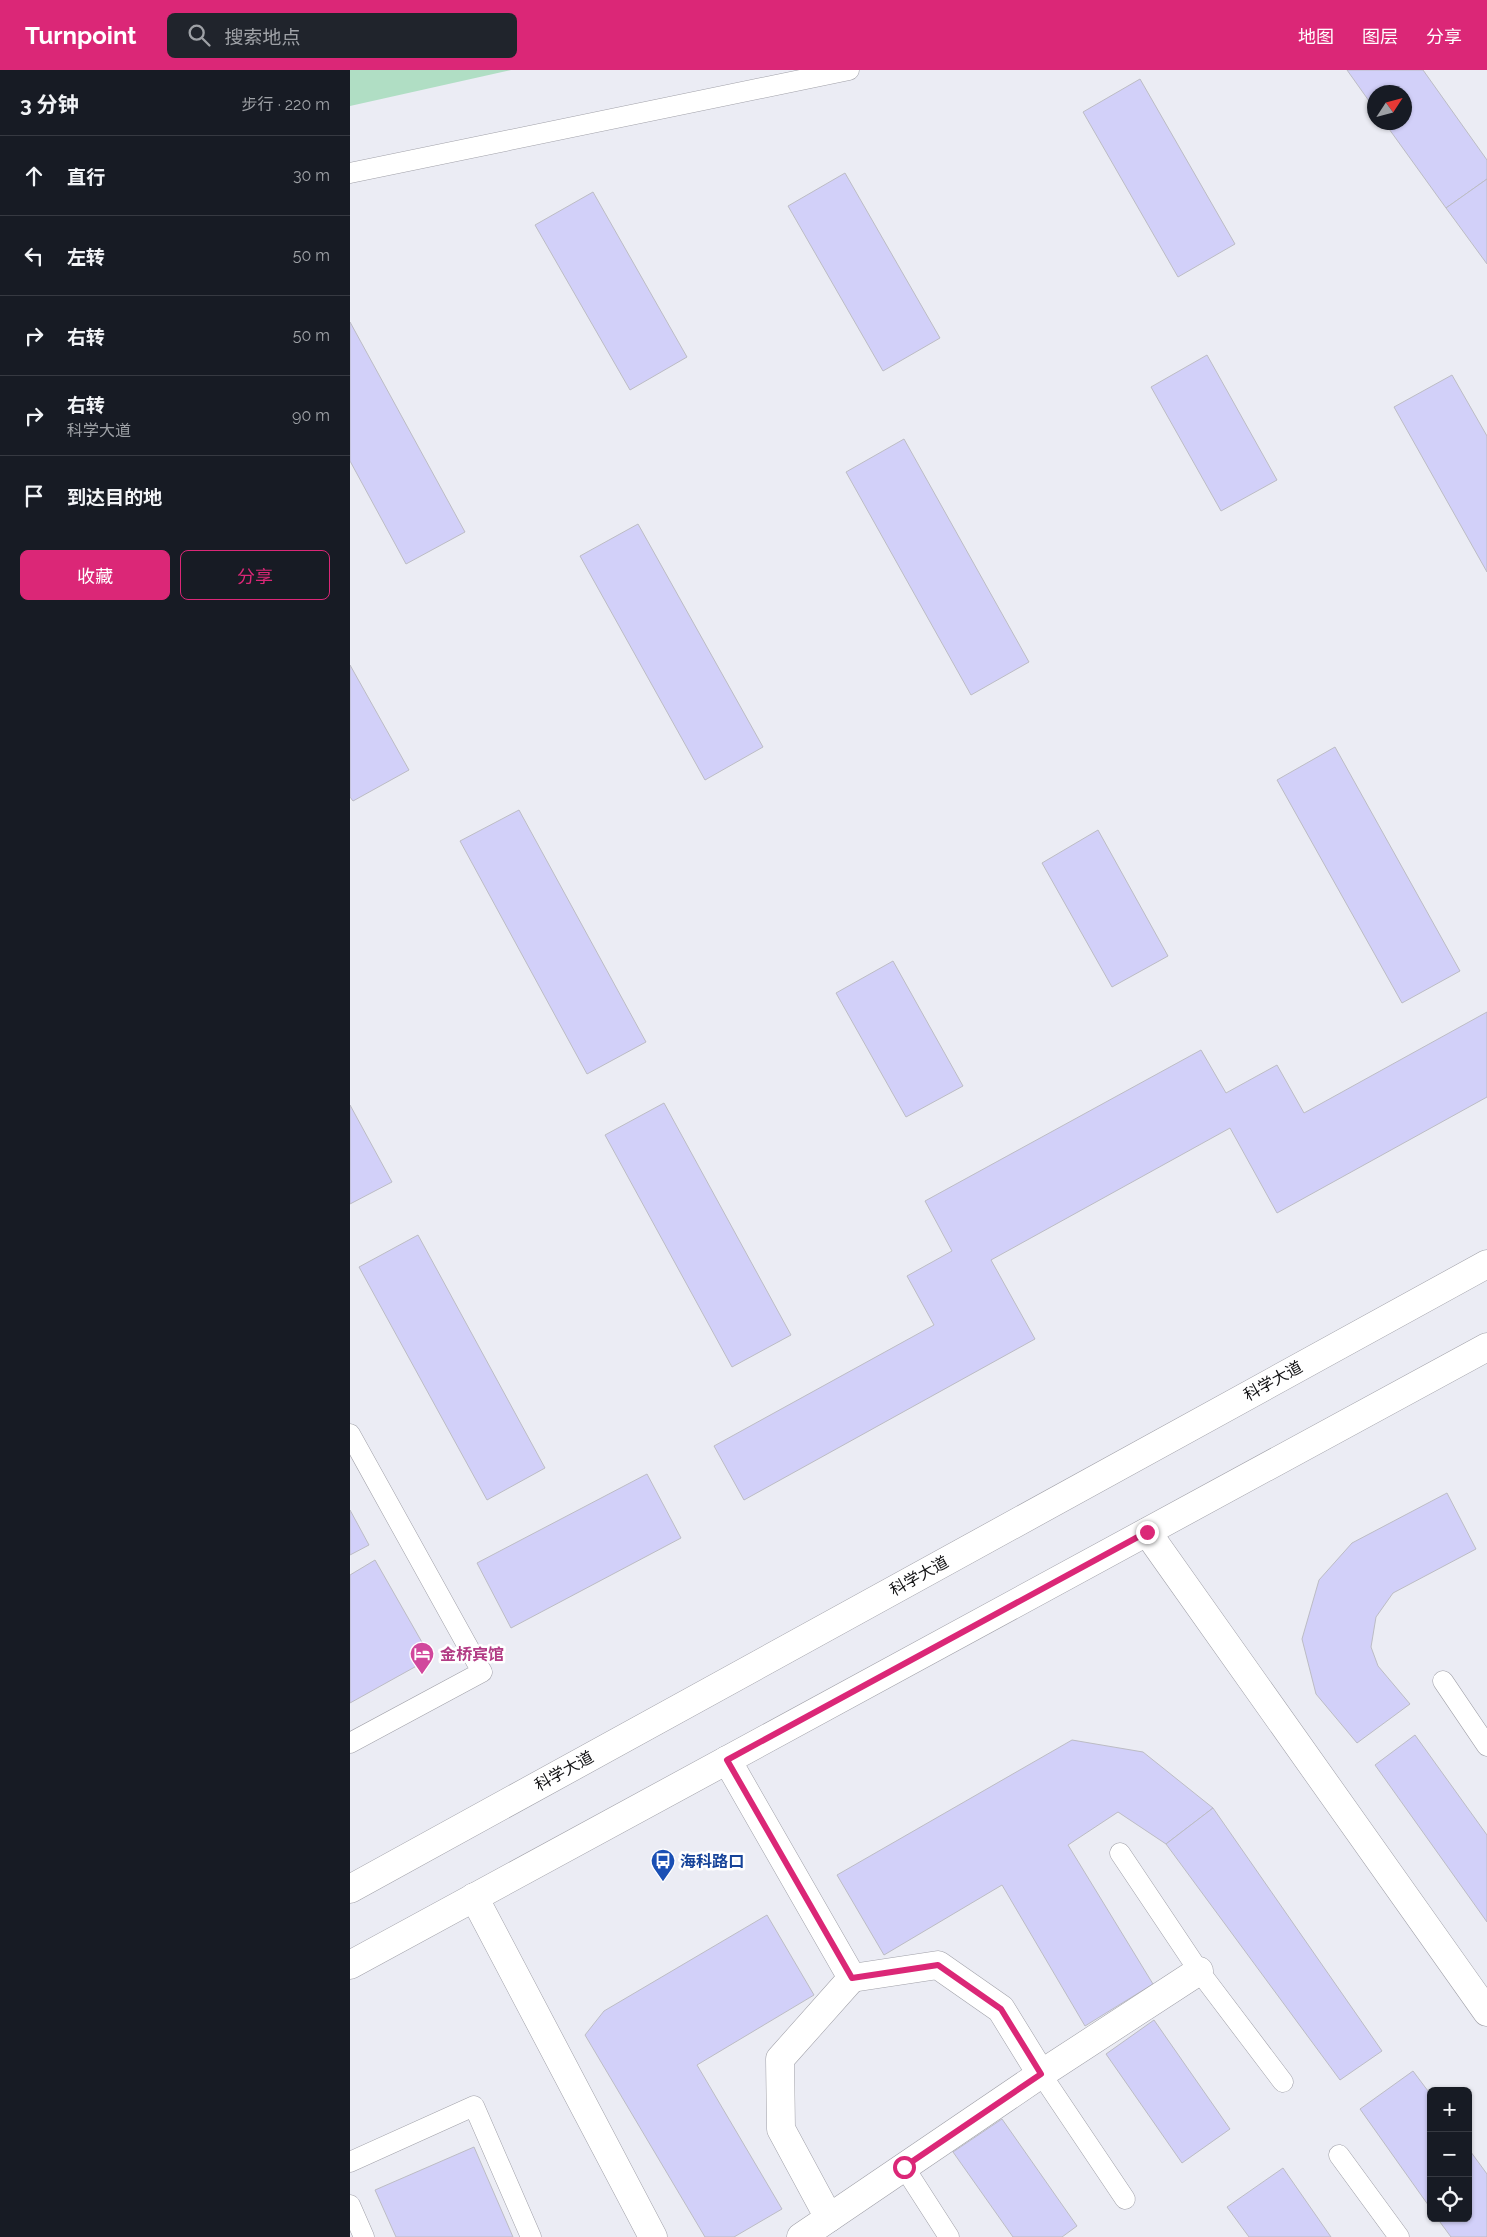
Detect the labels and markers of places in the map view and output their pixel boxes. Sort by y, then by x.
hotel icon: 金桥宾馆 [409,1641,435,1675]
place label: 金桥宾馆 [440,1645,504,1664]
bus stop icon: 海科路口 [650,1848,676,1882]
place label: 海科路口 [680,1852,744,1871]

